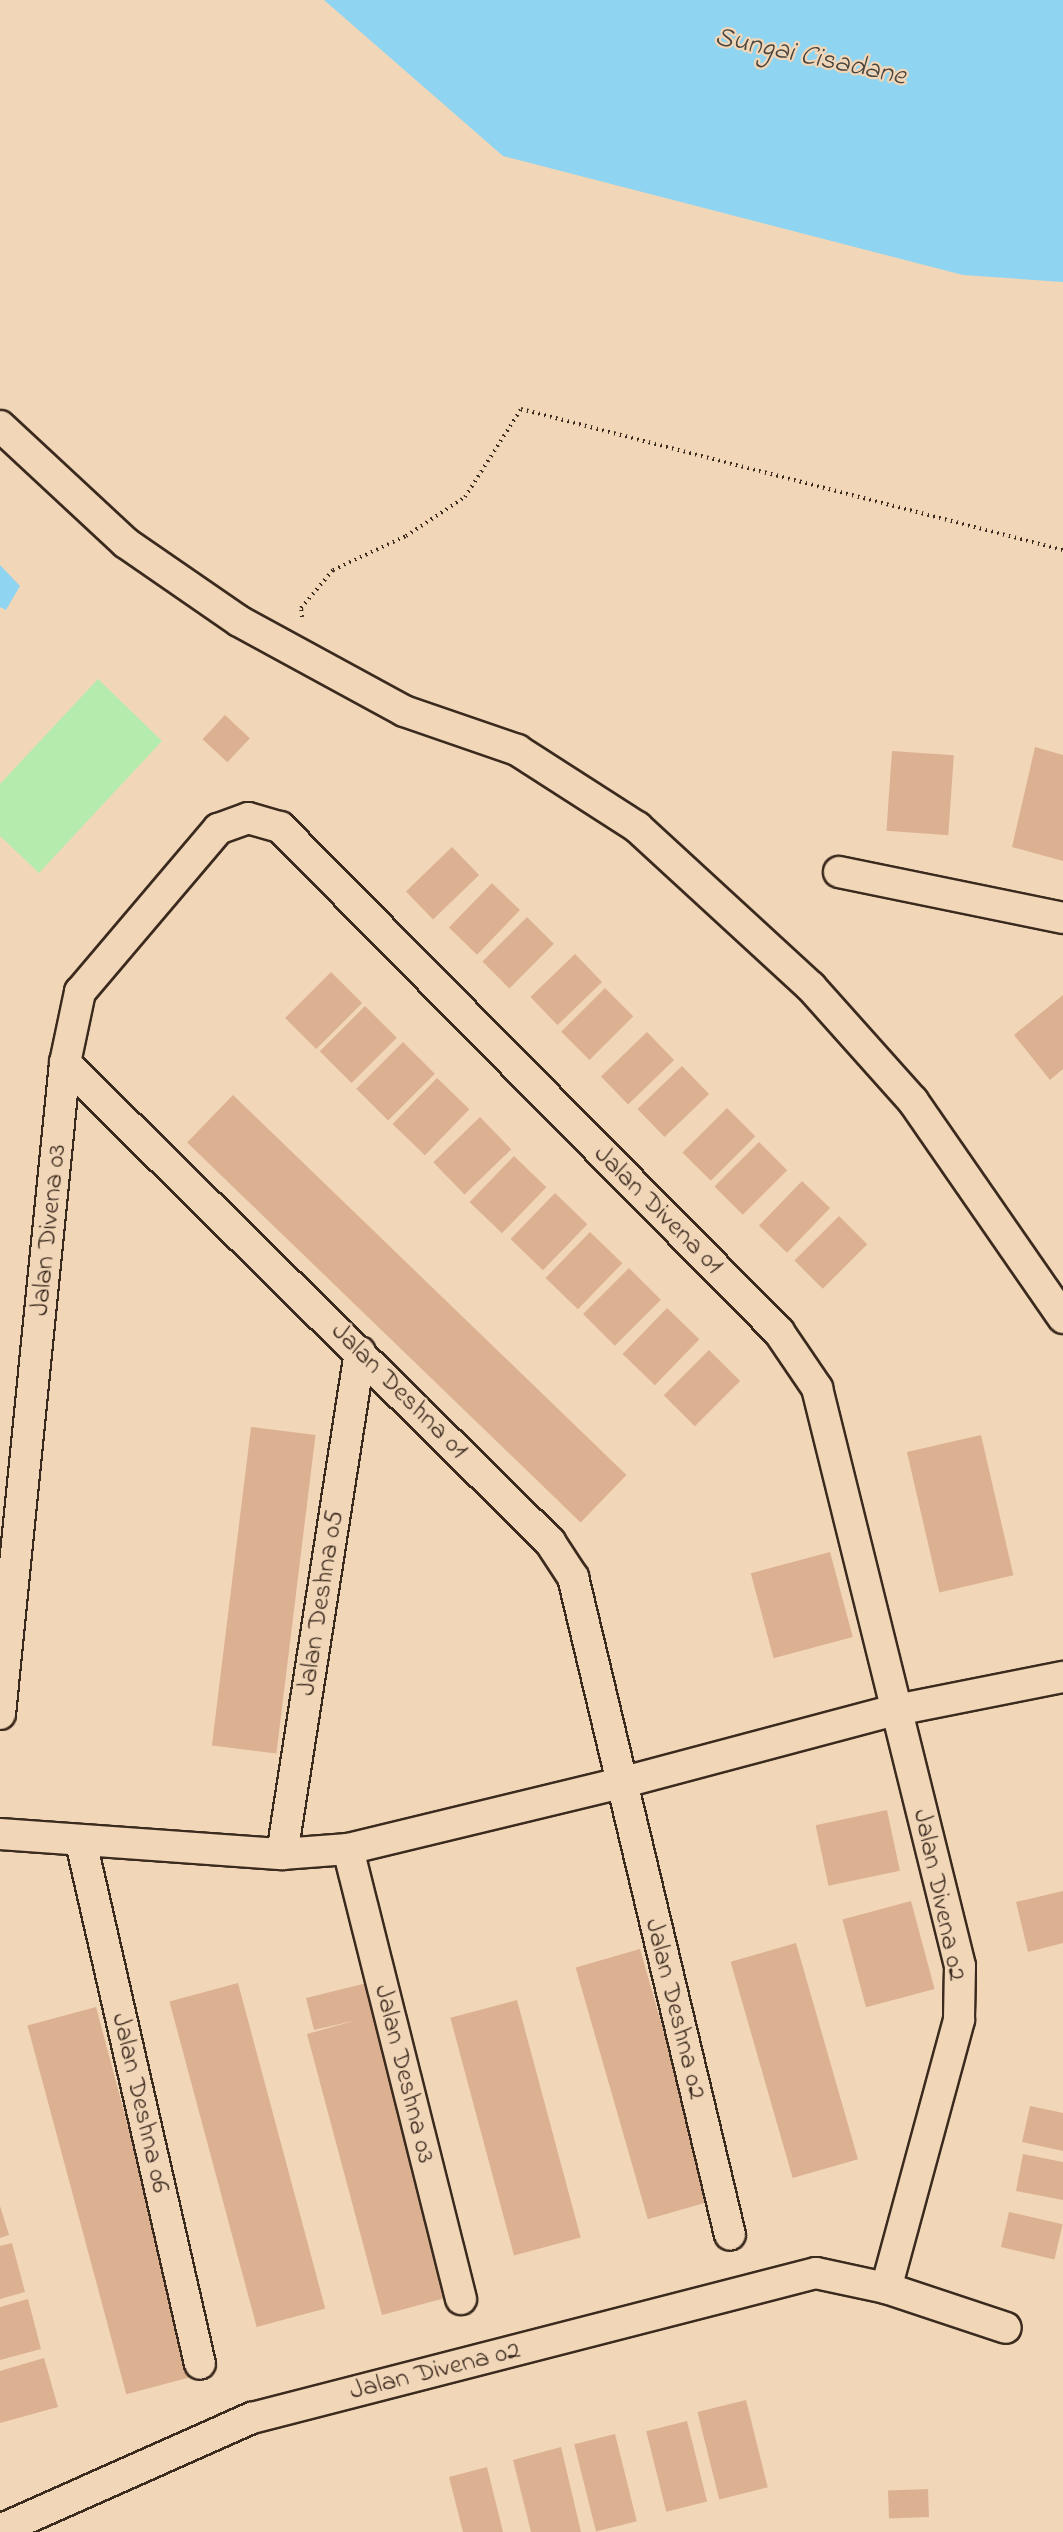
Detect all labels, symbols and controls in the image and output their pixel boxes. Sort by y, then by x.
water label: Sungai Cisadane [711,21,909,95]
street label: Jalan Divena 01 [587,1139,729,1281]
street label: Jalan Divena 03 [24,1143,74,1317]
street label: Jalan Deshna 01 [324,1316,474,1466]
street label: Jalan Deshna 05 [290,1508,352,1698]
street label: Jalan Divena 02 [905,1806,973,1984]
street label: Jalan Deshna 02 [637,1915,713,2103]
street label: Jalan Deshna 03 [366,1981,442,2167]
street label: Jalan Deshna 06 [104,2010,176,2196]
street label: Jalan Divena 02 [346,2334,524,2408]

